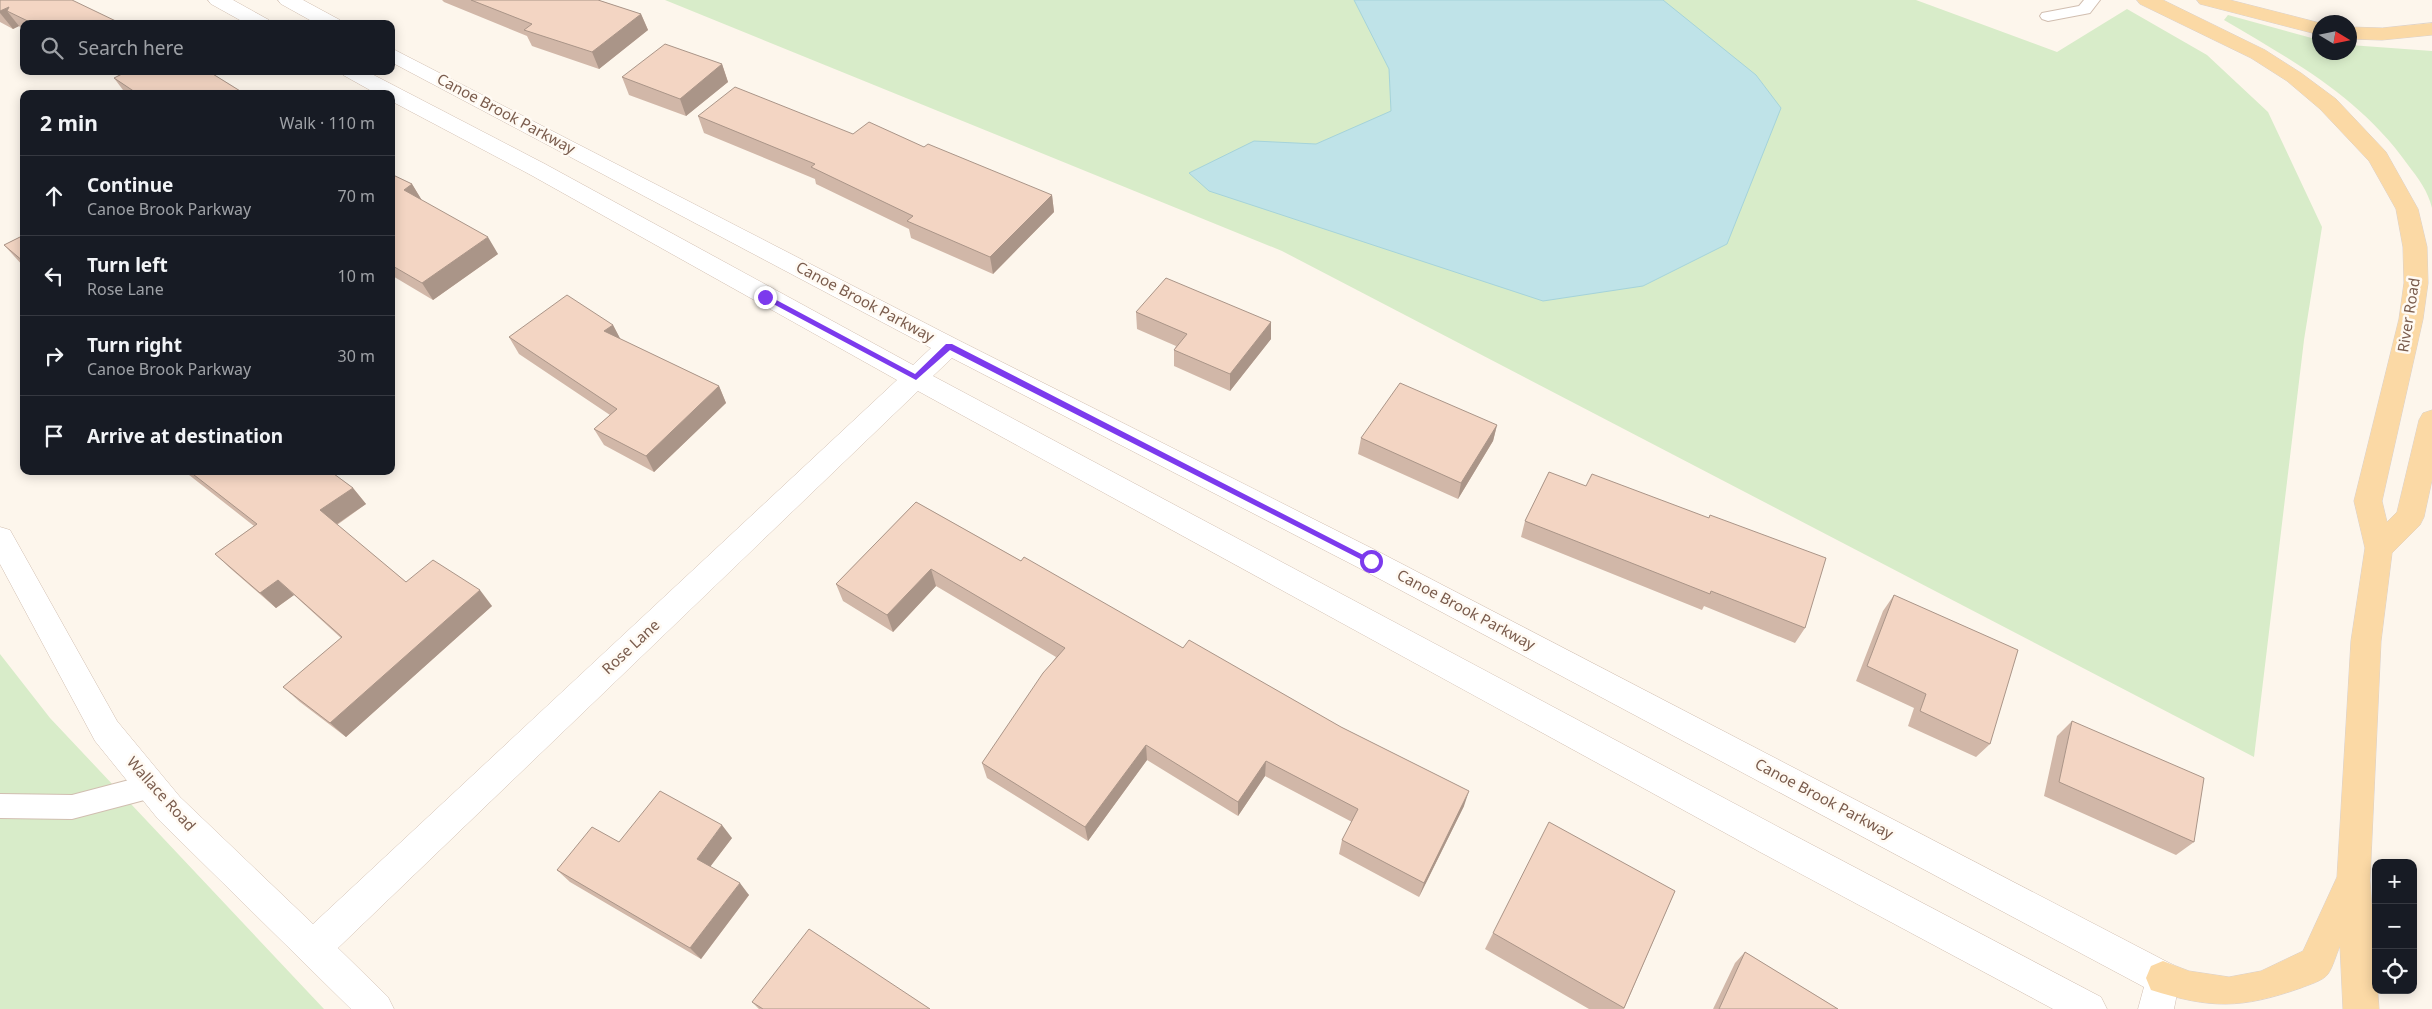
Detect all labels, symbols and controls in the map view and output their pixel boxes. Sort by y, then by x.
north arrow [2312,15,2357,60]
search box [20,20,395,75]
icon: search [38,34,66,62]
text: Search here [78,35,184,61]
street label: Canoe Brook Parkway [434,68,579,158]
text: 2 min [40,109,98,137]
text: Walk · 110 m [280,112,375,134]
text: Continue [87,172,173,198]
icon: ahead [40,182,68,210]
text: 70 m [338,185,375,207]
text: Canoe Brook Parkway [87,198,251,220]
text: Turn left [87,252,168,278]
street label: Canoe Brook Parkway [793,256,938,346]
icon: left [40,262,68,290]
text: 10 m [338,265,375,287]
street label: River Road [2392,276,2424,354]
text: Rose Lane [87,278,164,300]
route end [754,286,777,309]
text: Turn right [87,332,182,358]
icon: right [40,342,68,370]
text: 30 m [338,345,375,367]
text: Canoe Brook Parkway [87,358,251,380]
icon: arrive [40,422,68,450]
text: Arrive at destination [87,423,283,449]
route start [1360,550,1383,573]
street label: Canoe Brook Parkway [1394,564,1539,654]
street label: Rose Lane [597,614,663,678]
street label: Wallace Road [123,752,201,835]
street label: Canoe Brook Parkway [1752,753,1897,843]
map controls [2372,859,2417,994]
button: + [2372,859,2417,904]
button: − [2372,904,2417,949]
button: locate [2372,949,2417,994]

